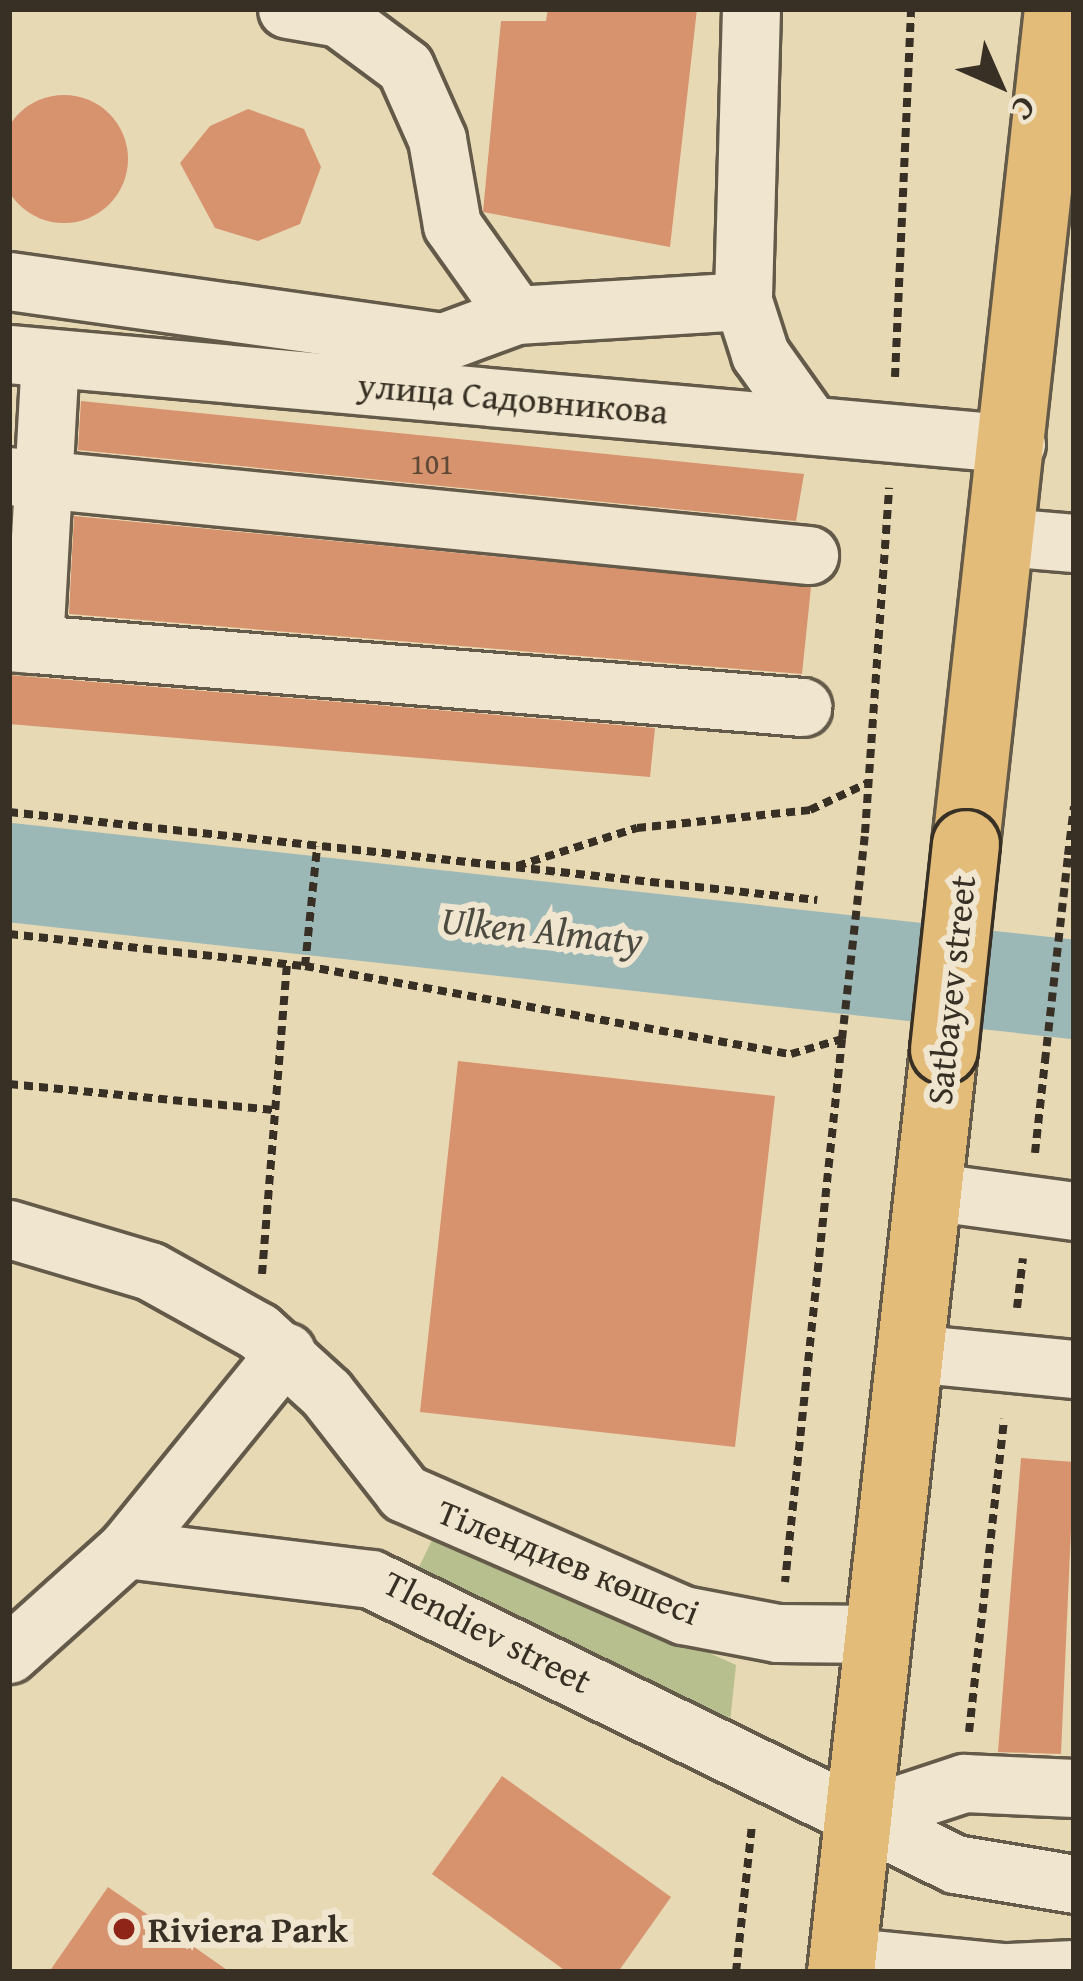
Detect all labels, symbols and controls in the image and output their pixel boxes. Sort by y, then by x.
north arrow [939,24,1059,144]
text: С [1001,86,1048,133]
street label: улица Садовникова [356,362,670,432]
house number: 101 [410,445,454,481]
street label: Satbayev street [916,873,984,1107]
water label: Ulken Almaty [439,896,645,964]
street label: Тілендиев көшесі [432,1489,706,1633]
street label: Tlendiev street [377,1560,599,1702]
place label: Riviera Park [148,1907,348,1951]
marker: Riviera Park [111,1916,137,1942]

